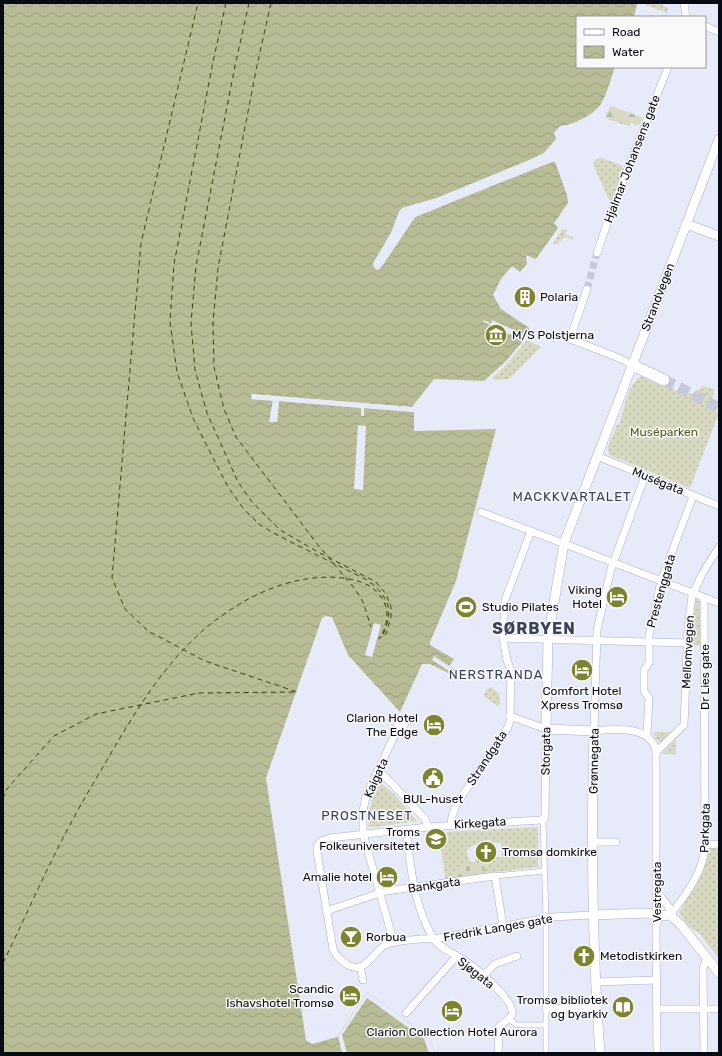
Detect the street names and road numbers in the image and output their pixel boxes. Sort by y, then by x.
street label: Hjalmar Johansens gate [601,93,663,225]
street label: Strandvegen [639,261,677,333]
street label: Muségata [630,464,686,498]
street label: Prestenggata [644,553,678,629]
street label: Mellomvegen [679,615,697,689]
street label: Dr Lies gate [698,644,712,710]
street label: Storgata [539,727,553,775]
street label: Strandgata [464,728,510,788]
street label: Grønnegata [586,728,602,794]
street label: Kaigata [361,756,391,800]
street label: Parkgata [697,803,713,853]
street label: Kirkegata [453,814,507,832]
street label: Vestregata [650,862,664,922]
street label: Bankgata [407,874,461,896]
street label: Fredrik Langes gate [442,911,554,944]
street label: Sjøgata [455,954,497,992]

